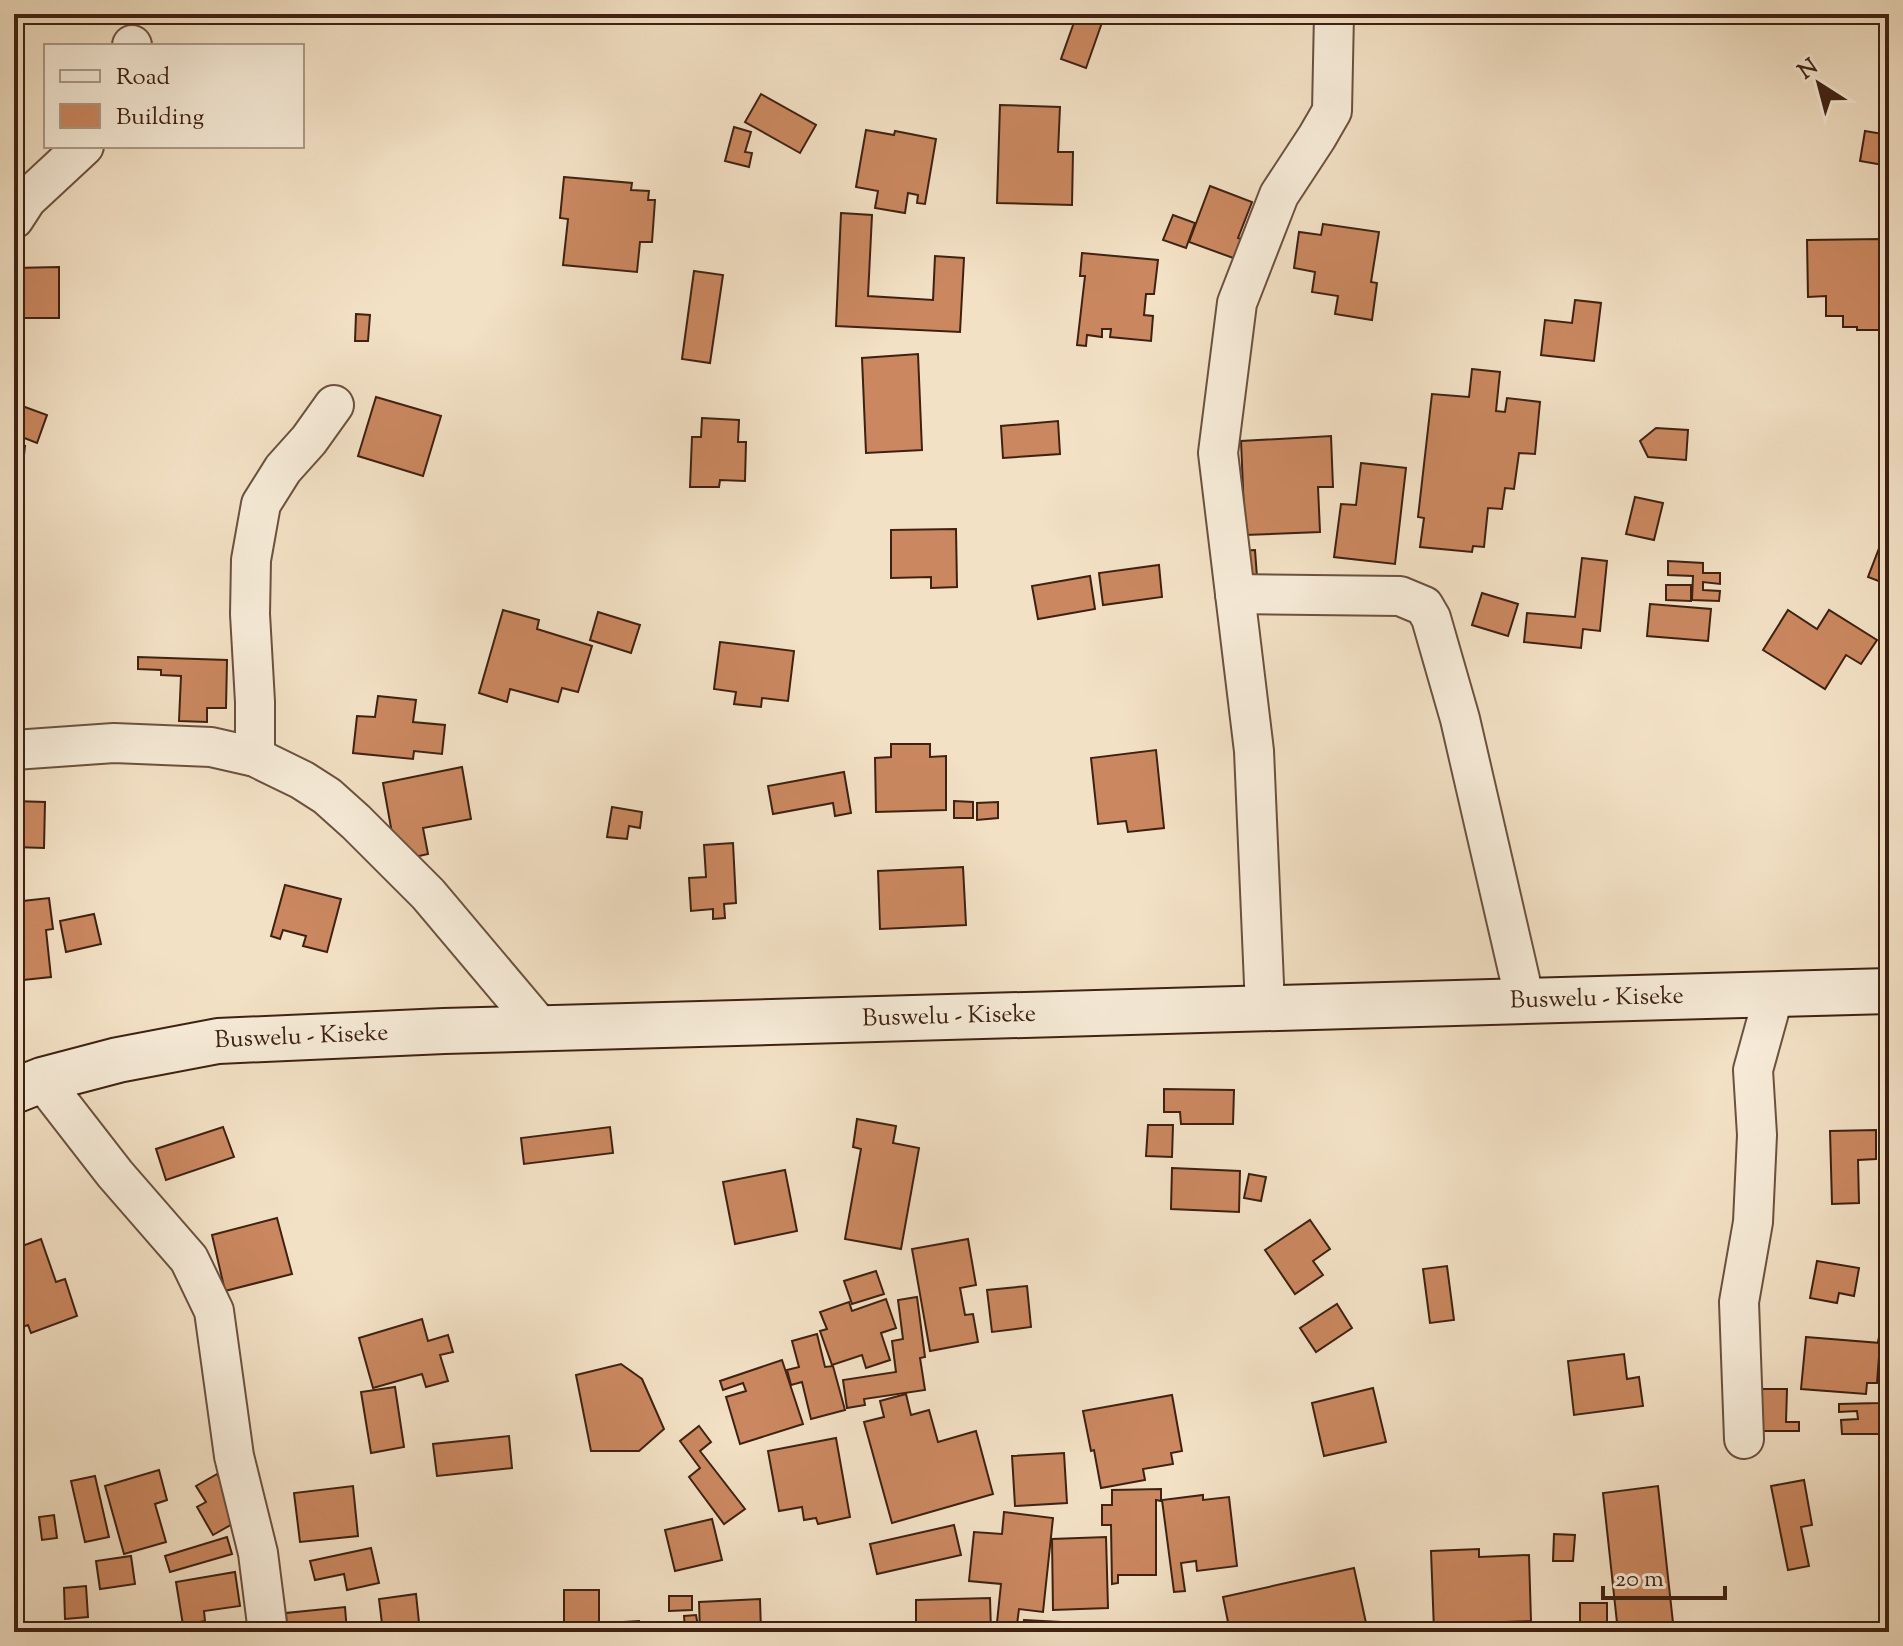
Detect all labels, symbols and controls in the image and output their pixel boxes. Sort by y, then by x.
legend [44,44,304,148]
north arrow [1779,44,1859,124]
text: N [1792,52,1826,88]
text: Road [116,61,170,95]
text: Building [116,101,205,135]
street label: Buswelu - Kiseke [1509,980,1684,1018]
street label: Buswelu - Kiseke [862,998,1037,1036]
street label: Buswelu - Kiseke [214,1016,389,1058]
scale bar [1603,1550,1725,1600]
text: 20 m [1615,1563,1664,1597]

